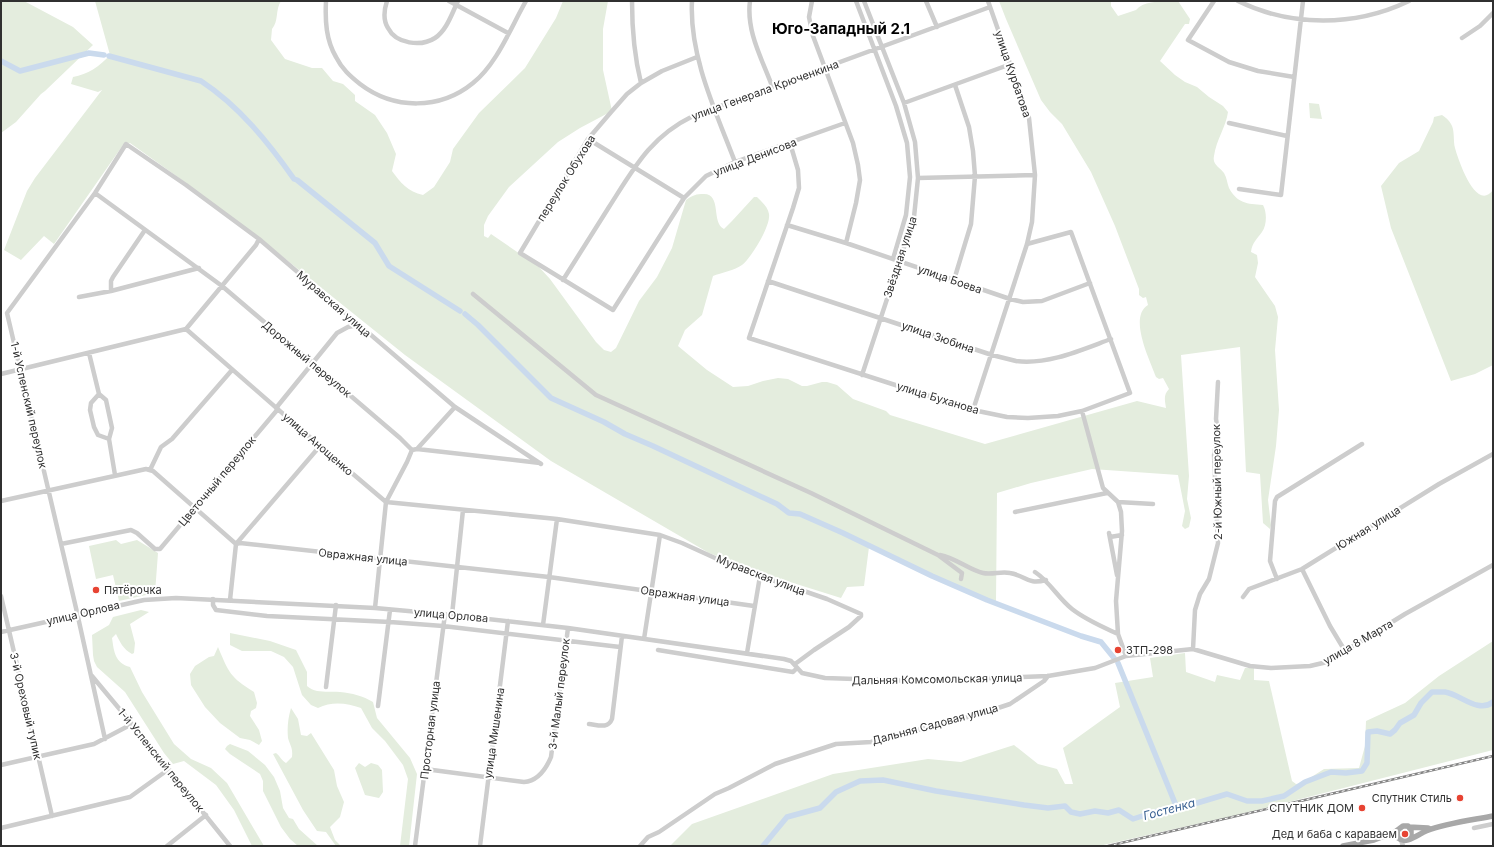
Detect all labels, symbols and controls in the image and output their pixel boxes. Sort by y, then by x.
district label: Юго-Западный 2.1 [772,19,910,38]
street label: улица Курбатова [992,29,1034,119]
street label: улица Генерала Крюченкина [689,57,841,123]
street label: переулок Обухова [534,132,598,224]
street label: улица Денисова [711,135,799,179]
street label: Звёздная улица [880,214,920,300]
street label: улица Боева [916,261,984,297]
street label: Муравская улица [294,268,374,340]
street label: Дорожный переулок [260,318,354,400]
street label: улица Зюбина [900,318,976,356]
street label: 1-й Успенский переулок [8,340,50,470]
street label: улица Буханова [895,379,981,417]
street label: улица Анощенко [280,409,357,479]
street label: 2-й Южный переулок [1209,424,1225,540]
street label: Цветочный переулок [175,433,259,529]
street label: Южная улица [1333,503,1403,553]
street label: Овражная улица [318,545,408,569]
street label: Муравская улица [714,552,808,598]
place label: Пятёрочка [104,583,162,597]
street label: Овражная улица [640,583,730,609]
marker: Пятёрочка [91,585,101,595]
street label: улица Орлова [45,598,121,628]
street label: улица Орлова [413,605,489,625]
street label: улица 8 Марта [1321,616,1395,668]
street label: 3-й Малый переулок [545,638,573,750]
place label: ЗТП-298 [1126,643,1173,657]
marker: ЗТП-298 [1113,645,1123,655]
street label: 3-й Ореховый тупик [7,651,45,761]
street label: Дальняя Комсомольская улица [852,671,1022,687]
street label: Просторная улица [417,680,443,780]
street label: улица Мишенина [481,686,507,780]
street label: Дальняя Садовая улица [870,700,1000,748]
street label: 1-й Успенский переулок [115,705,207,815]
place label: Спутник Стиль [1372,791,1452,805]
marker: Спутник Стиль [1455,793,1465,803]
water label: Гостенка [1141,795,1197,823]
place label: СПУТНИК ДОМ [1269,801,1354,815]
marker: СПУТНИК ДОМ [1357,803,1367,813]
place label: Дед и баба с караваем [1272,827,1397,841]
marker: Дед и баба с караваем [1400,829,1410,839]

